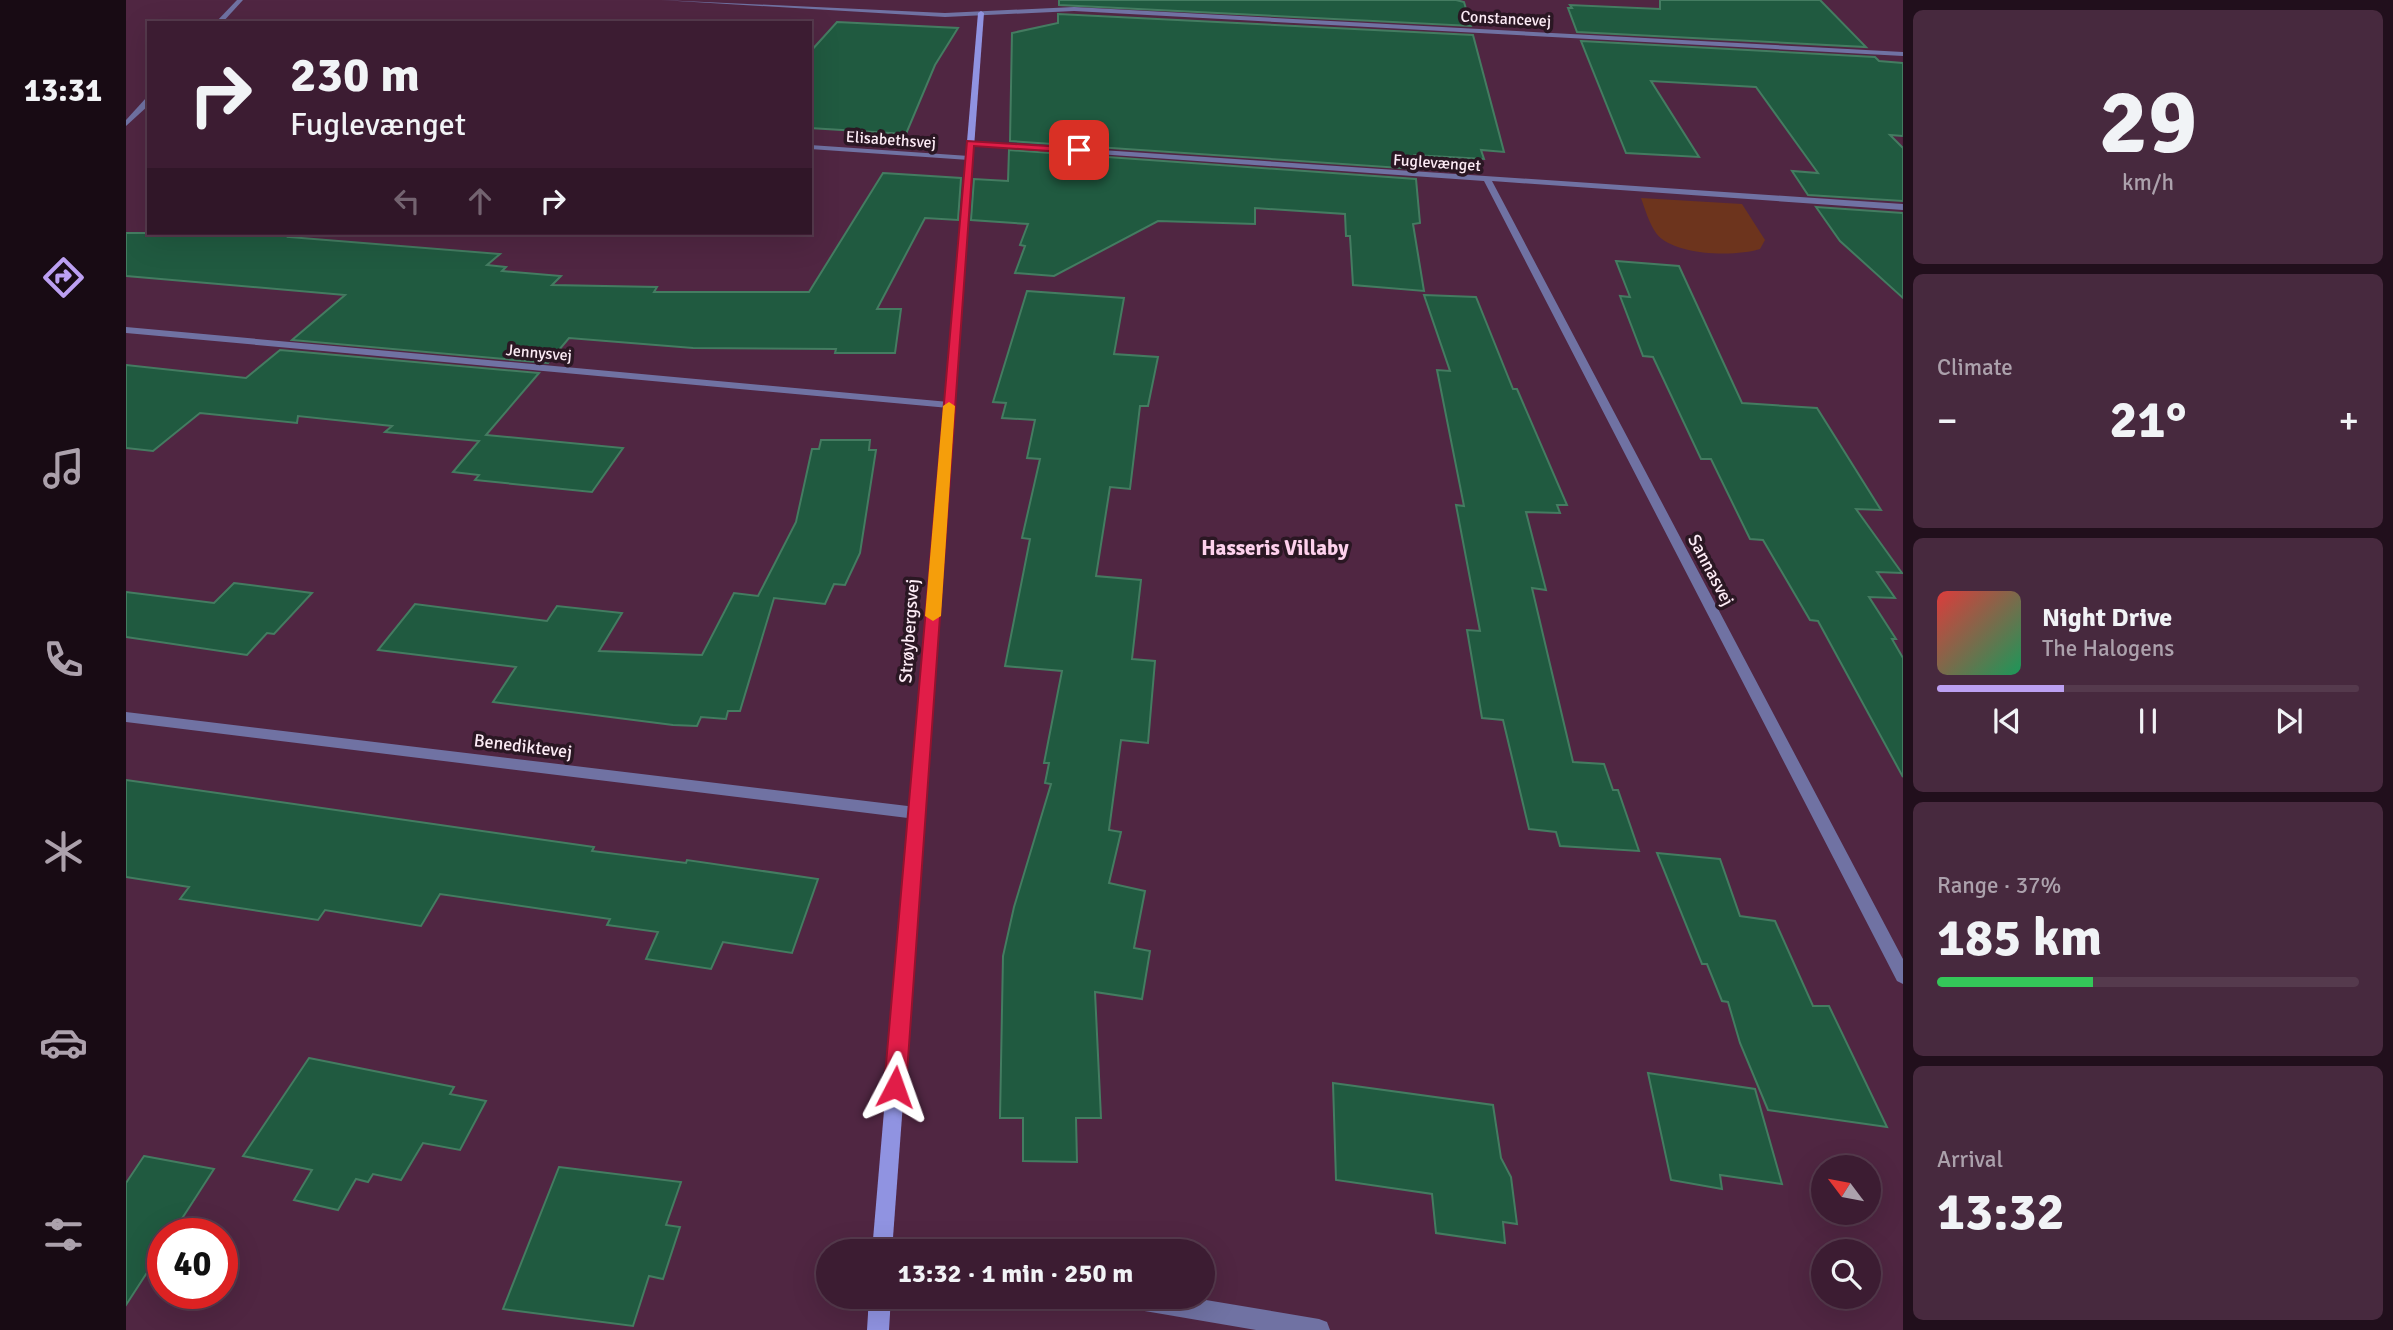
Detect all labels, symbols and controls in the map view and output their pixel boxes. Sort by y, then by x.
street label: Constancevej [1460,7,1552,31]
text: 230 m [290,45,420,105]
icon: right [175,49,266,140]
text: 29 [2099,66,2197,179]
text: 13:31 [24,71,102,110]
text: Fuglevænget [290,105,466,144]
pin [1049,120,1109,180]
street label: Elisabethsvej [845,127,937,153]
icon: arrive [1060,131,1098,169]
street label: Fuglevænget [1392,150,1482,176]
text: km/h [2122,168,2174,197]
icon: left [388,182,426,220]
icon: ahead [461,182,499,220]
icon: right [534,182,572,220]
icon: directions [39,253,88,302]
street label: Jennysvej [505,340,573,366]
text: Climate [1937,353,2013,382]
text: 21° [2110,388,2186,452]
text: − [1937,397,1958,444]
text: + [2338,397,2359,444]
icon: music [39,444,88,493]
street label: Sannasvej [1683,531,1739,609]
district label: Hasseris Villaby [1201,535,1349,561]
street label: Strøybergsvej [894,578,924,684]
text: Night Drive [2042,602,2172,634]
text: The Halogens [2042,634,2174,663]
icon: phone [39,635,88,684]
icon: previous [1988,702,2026,740]
icon: pause [2129,702,2167,740]
icon: next [2270,702,2308,740]
street label: Benediktevej [473,729,573,763]
icon: climate [39,827,88,876]
text: Range · 37% [1937,871,2061,900]
text: 185 km [1937,906,2102,970]
icon: car [39,1018,88,1067]
position arrow [858,1050,932,1124]
text: Arrival [1937,1145,2003,1174]
north arrow [1811,1155,1881,1225]
map controls [1811,1155,1881,1309]
text: 13:32 [1937,1180,2065,1244]
icon: filters [39,1210,88,1259]
speed limit sign: 40 [147,1218,238,1309]
button: search [1811,1239,1881,1309]
text: 13:32 · 1 min · 250 m [898,1258,1133,1290]

